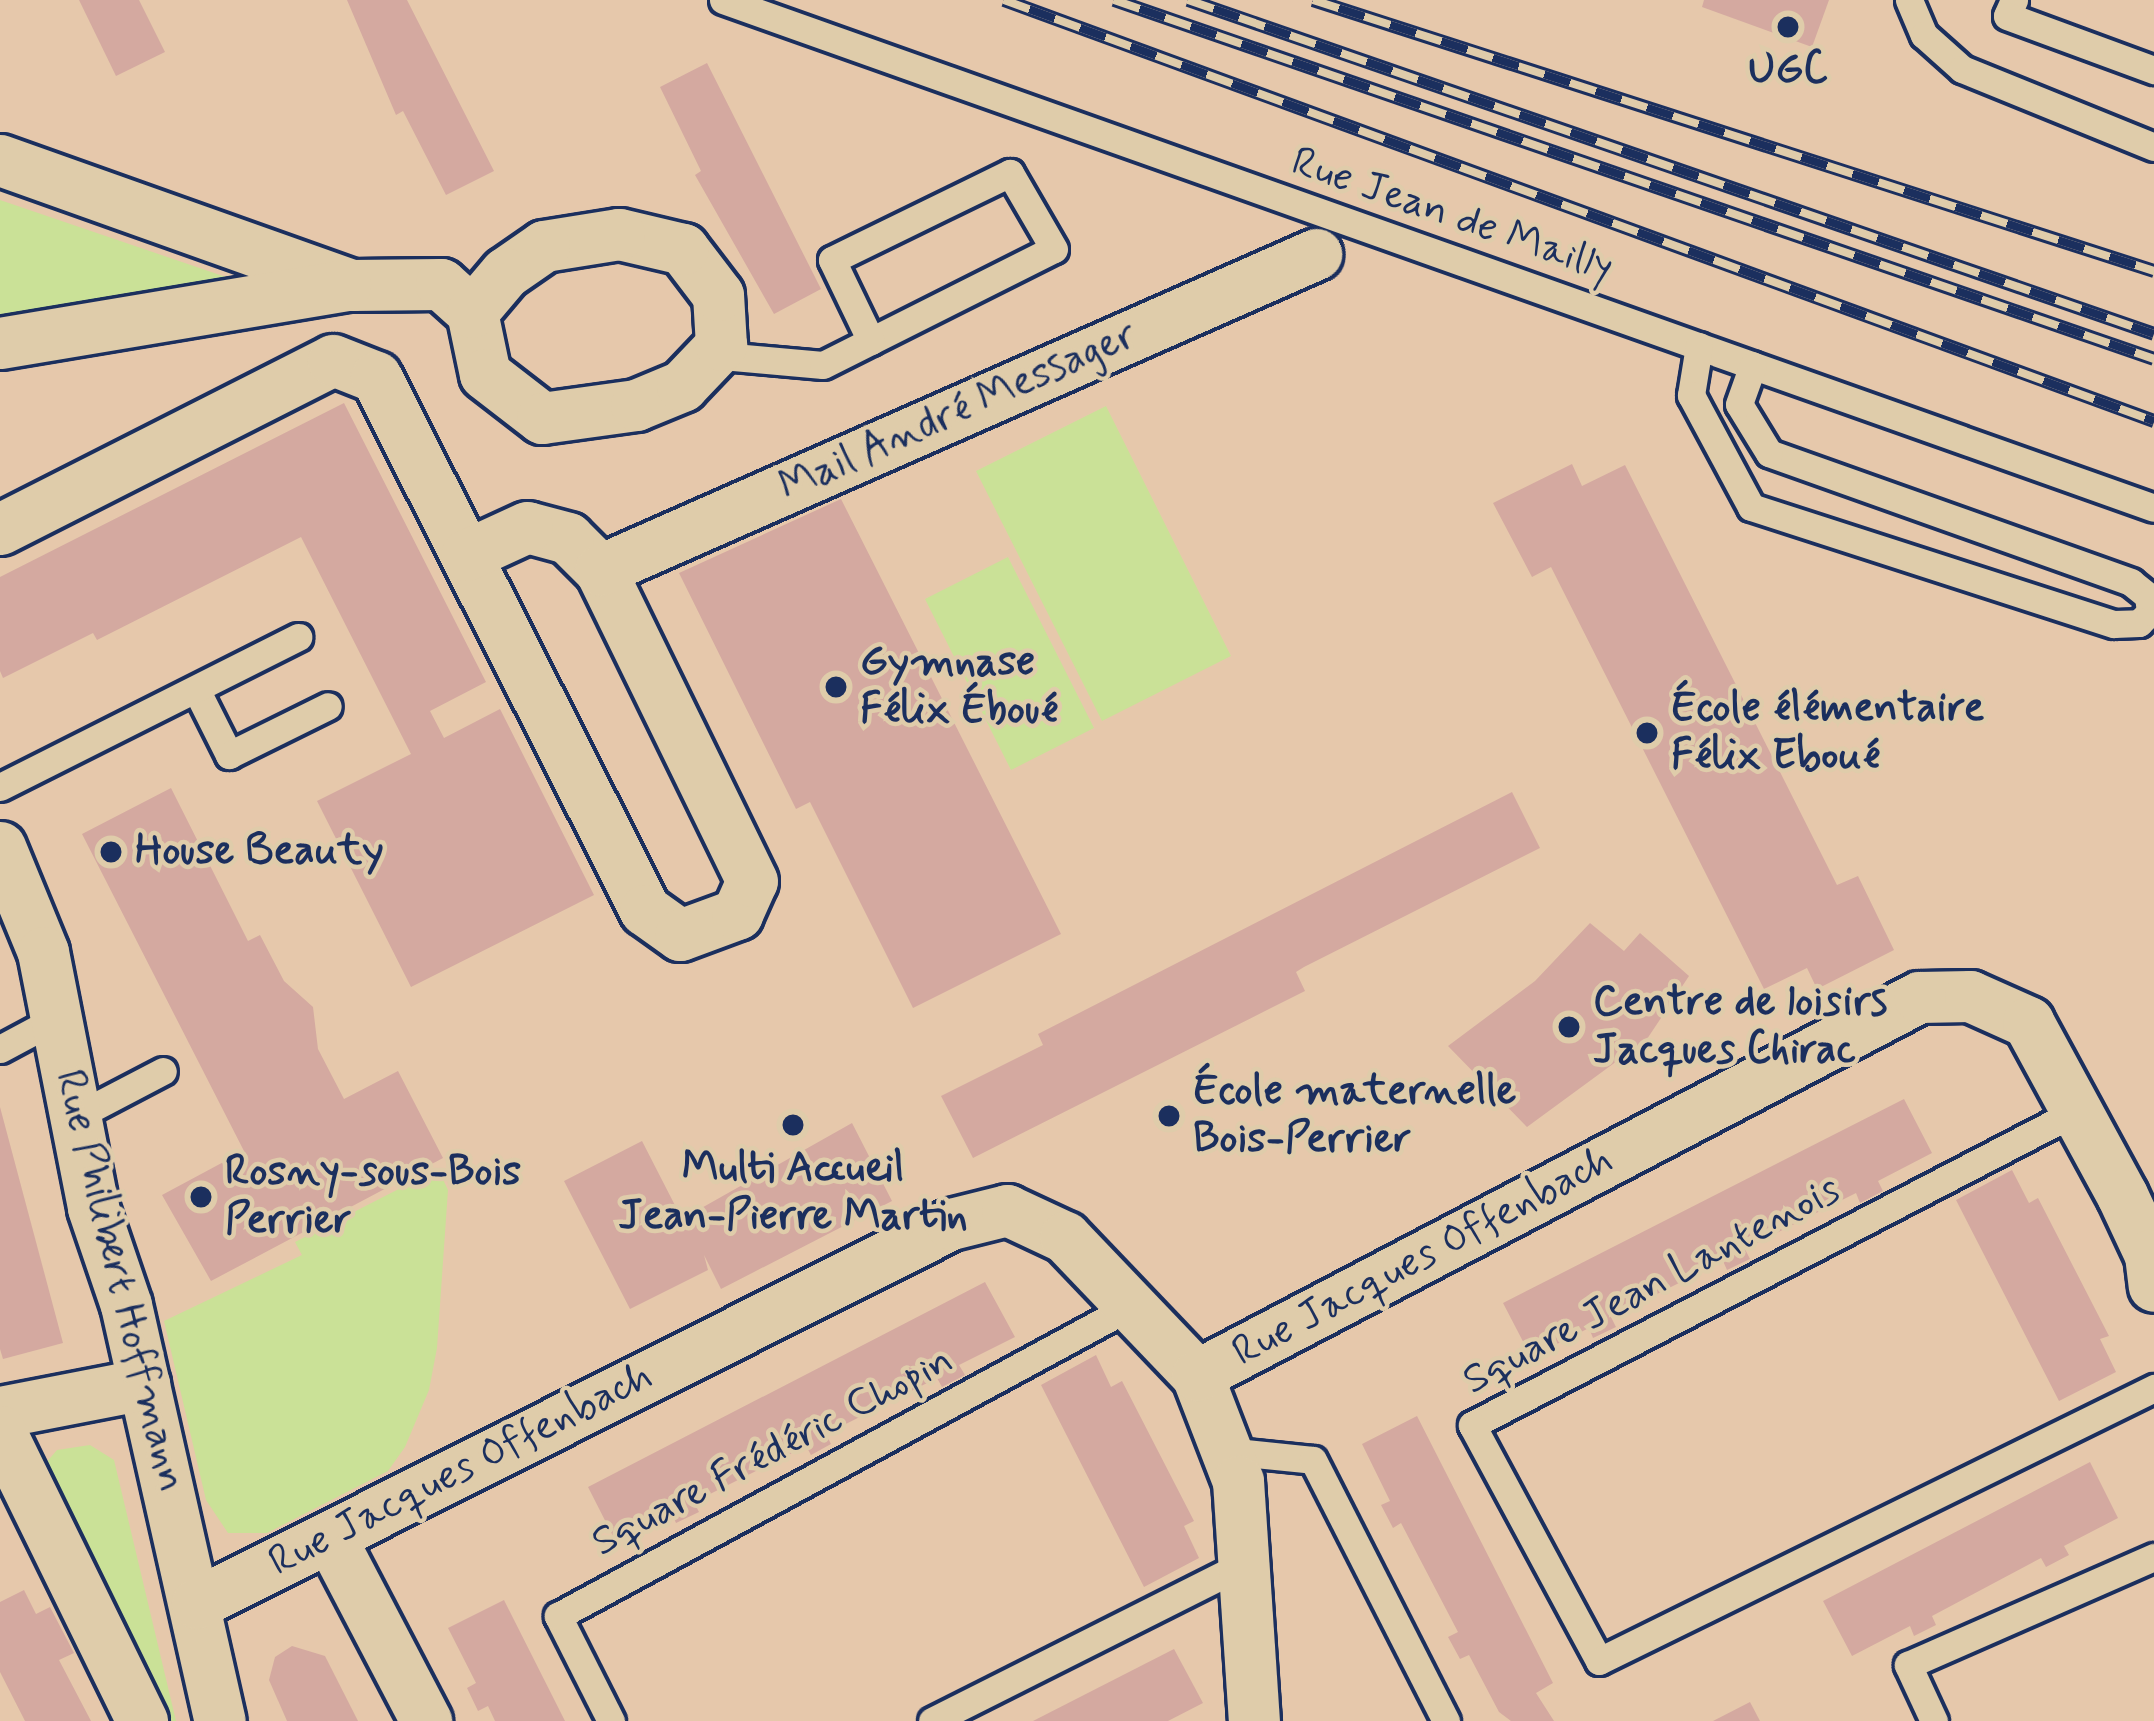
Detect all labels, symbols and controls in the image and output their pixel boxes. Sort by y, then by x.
marker: UGC [1775,14,1801,40]
place label: UGC [1748,46,1828,96]
street label: Rue Jean de Mailly [1287,138,1617,294]
street label: Mail André Messager [775,312,1141,512]
place label: Gymnase Félix Éboué [860,638,1058,736]
marker: Gymnase Félix Éboué [823,674,849,700]
place label: École élémentaire Félix Eboué [1671,684,1985,783]
marker: École élémentaire Félix Eboué [1634,720,1660,746]
place label: House Beauty [135,827,382,877]
marker: House Beauty [98,839,124,865]
place label: Centre de loisirs Jacques Chirac [1593,978,1891,1076]
marker: Centre de loisirs Jacques Chirac [1556,1014,1582,1040]
street label: Rue Philibert Hoffmann [43,1067,195,1495]
place label: École maternelle Bois-Perrier [1193,1067,1481,1166]
marker: École maternelle Bois-Perrier [1156,1103,1182,1129]
marker: Multi Accueil Jean-Pierre Martin [780,1112,806,1138]
street label: Rue Jacques Offenbach [1221,1134,1625,1380]
place label: Multi Accueil Jean-Pierre Martin [618,1144,968,1242]
place label: Rosny-sous-Bois Perrier [225,1148,521,1246]
street label: Square Jean Lantenois [1459,1167,1845,1405]
marker: Rosny-sous-Bois Perrier [188,1184,214,1210]
street label: Square Frédéric Chopin [583,1335,963,1569]
street label: Rue Jacques Offenbach [258,1350,664,1590]

